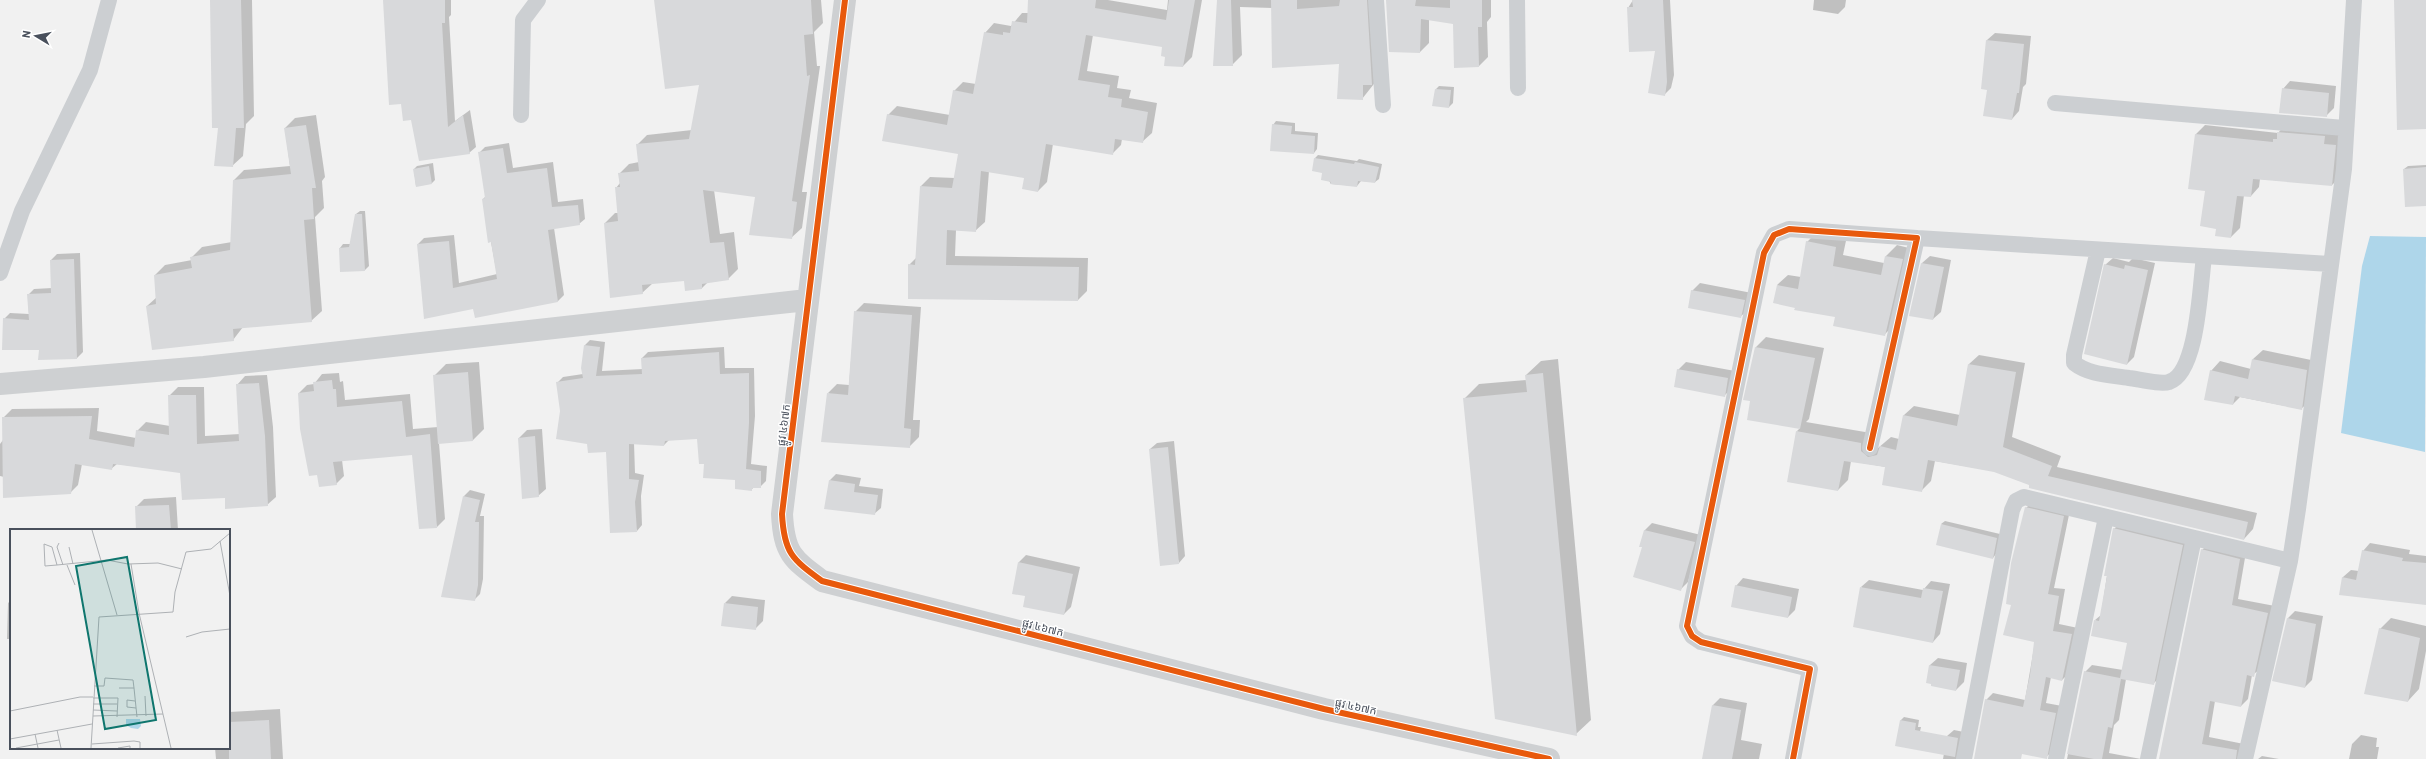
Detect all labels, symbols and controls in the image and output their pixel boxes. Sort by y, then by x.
north arrow [16,16,56,56]
text: N [19,29,33,39]
street label: ផ្លូវ ៤៦៧ក [774,403,796,447]
inset map [10,529,230,749]
street label: ផ្លូវ ៤៦៧ក [1020,616,1065,643]
street label: ផ្លូវ ៤៦៧ក [1333,695,1378,721]

